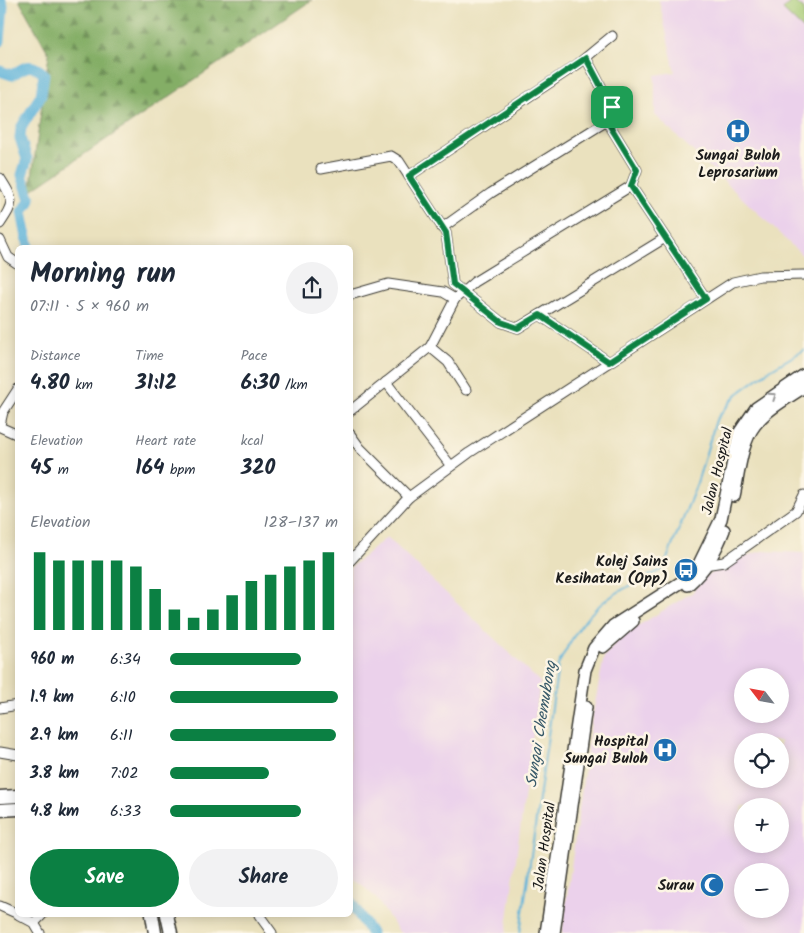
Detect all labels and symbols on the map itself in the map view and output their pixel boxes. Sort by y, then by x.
pin [591,86,633,128]
hospital icon: Sungai Buloh Leprosarium [725,118,751,144]
place label: Sungai Buloh Leprosarium [696,144,780,185]
one-way arrow [767,393,777,402]
street label: Jalan Hospital [696,425,740,517]
place label: Kolej Sains Kesihatan (Opp) [556,550,668,591]
bus stop icon: Kolej Sains Kesihatan (Opp) [673,557,699,583]
water label: Sungai Chemubong [519,658,564,789]
north arrow [734,668,789,722]
place label: Hospital Sungai Buloh [564,730,648,771]
hospital icon: Hospital Sungai Buloh [652,737,678,763]
street label: Jalan Hospital [527,800,563,892]
mosque icon: Surau [699,872,725,898]
place label: Surau [658,874,695,898]

